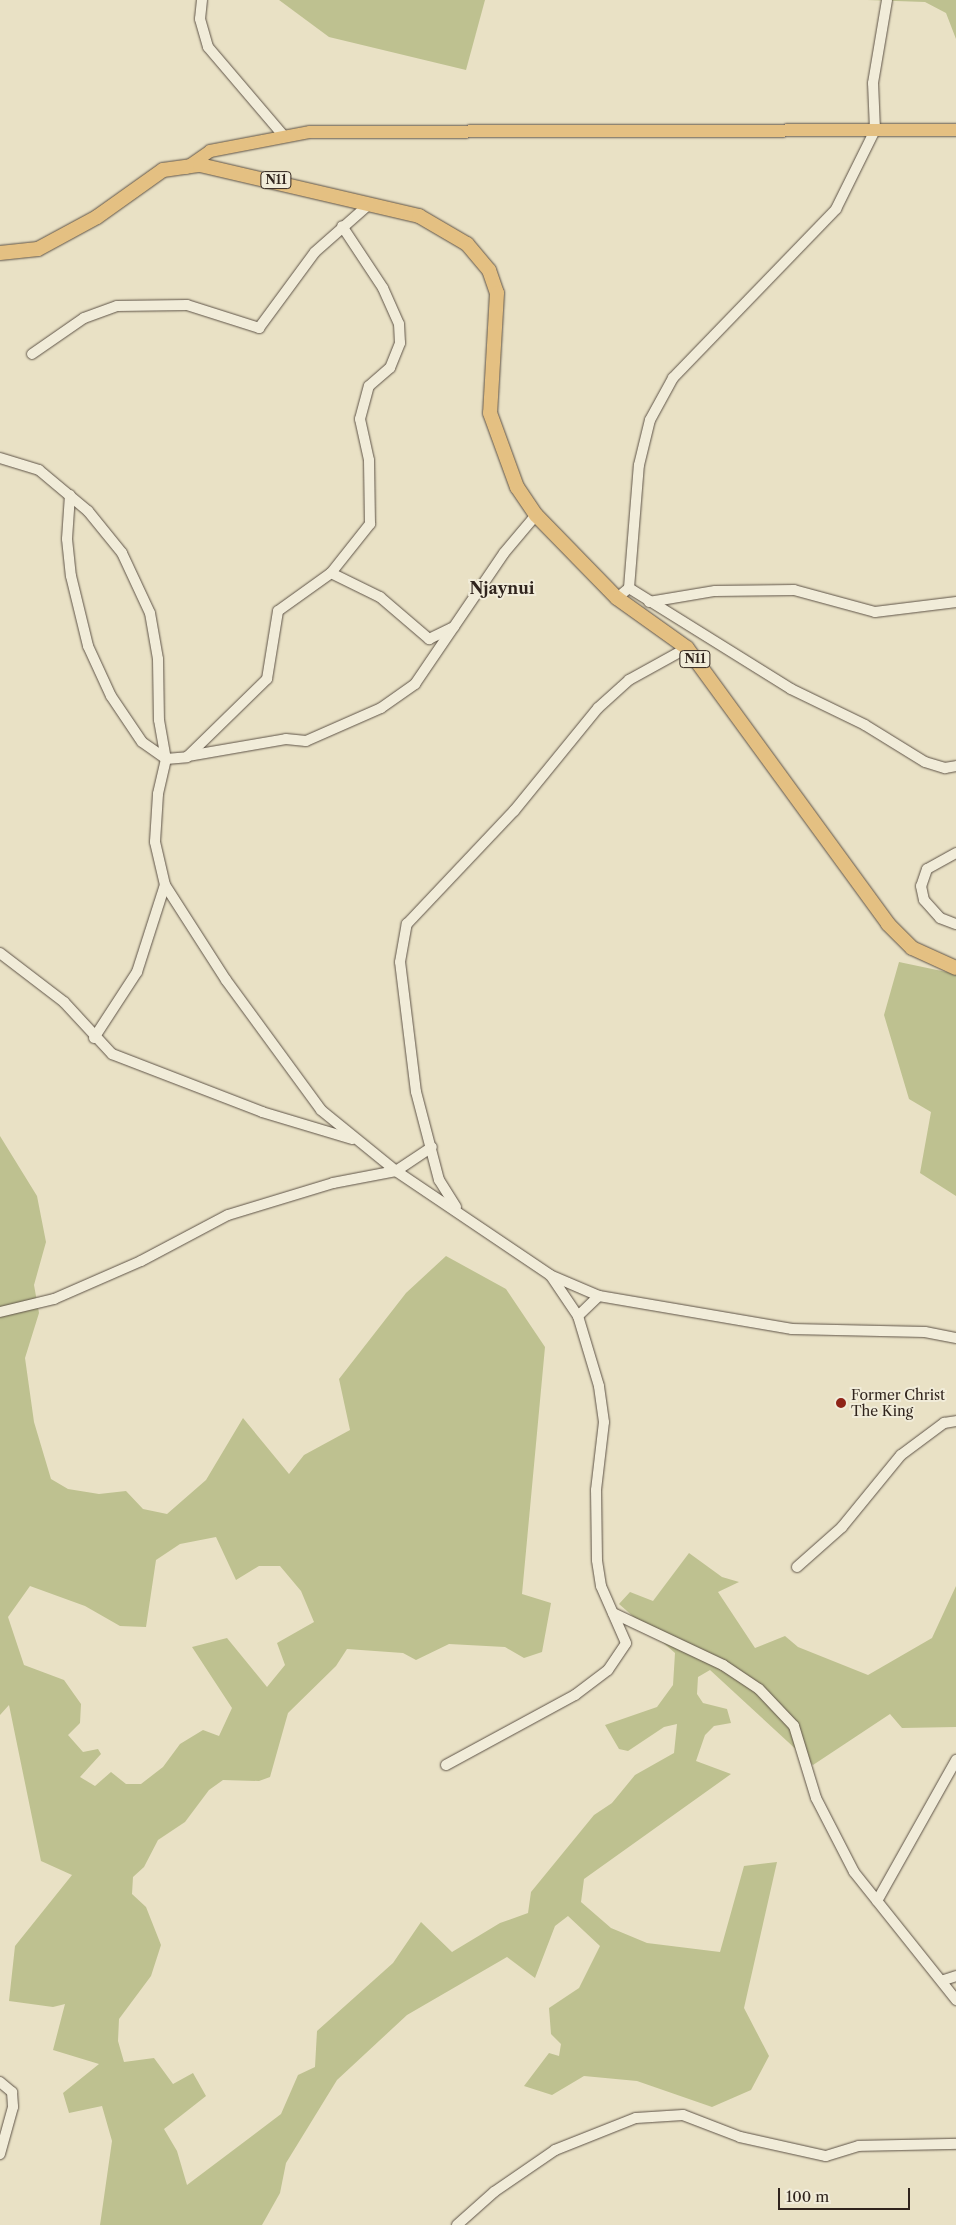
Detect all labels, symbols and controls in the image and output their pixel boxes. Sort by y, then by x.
road number: N11 [260,170,292,190]
district label: Njaynui [470,578,534,598]
road number: N11 [679,650,711,669]
place label: Former Christ The King [851,1387,945,1420]
marker: Former Christ The King [835,1397,847,1409]
scale bar [781,2178,914,2210]
text: 100 m [786,2187,829,2206]

